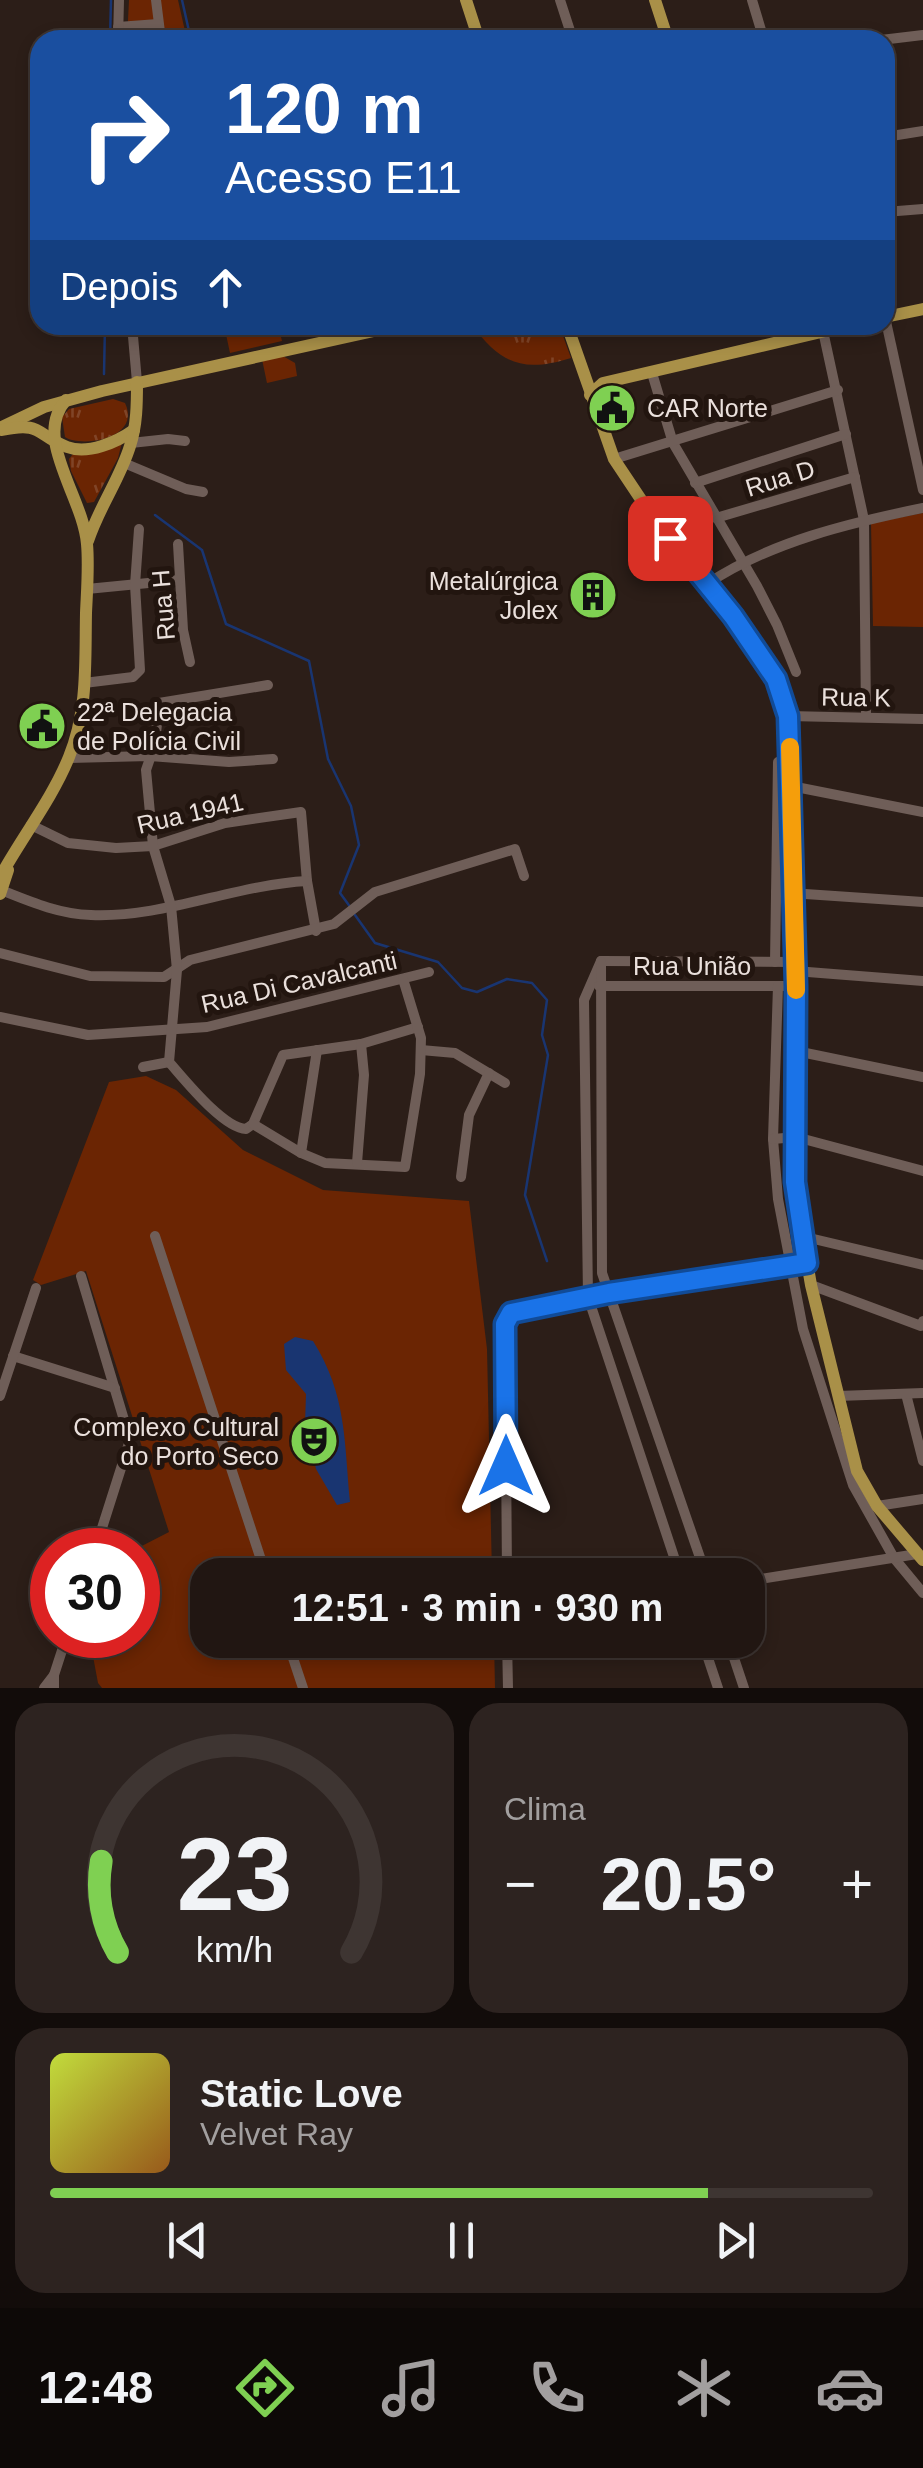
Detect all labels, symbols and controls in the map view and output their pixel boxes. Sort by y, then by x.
icon: right [60,70,190,200]
text: 120 m [225,70,423,148]
text: Acesso E11 [225,152,462,203]
icon: ahead [198,260,253,315]
text: Depois [60,266,178,308]
public building icon: CAR Norte [586,382,638,434]
place label: CAR Norte [647,394,768,422]
street label: Rua D [742,454,818,502]
pin [628,496,713,581]
icon: arrive [643,511,698,566]
place label: Metalúrgica Jolex [429,567,558,624]
street label: Rua H [146,568,180,642]
building icon: Metalúrgica Jolex [567,569,619,621]
street label: Rua K [821,682,891,712]
place label: 22ª Delegacia de Polícia Civil [77,698,241,755]
public building icon: 22ª Delegacia de Polícia Civil [16,700,68,752]
street label: Rua 1941 [134,787,246,839]
street label: Rua Di Cavalcanti [198,946,400,1018]
street label: Rua União [633,952,751,980]
place label: Complexo Cultural do Porto Seco [73,1413,279,1470]
position arrow [454,1414,558,1518]
theatre icon: Complexo Cultural do Porto Seco [288,1415,340,1467]
speed limit sign: 30 [30,1528,160,1658]
text: 12:51 · 3 min · 930 m [292,1587,663,1629]
text: Clima [504,1791,586,1827]
text: 23 [177,1816,292,1932]
text: 20.5° [601,1842,776,1926]
text: − [504,1853,536,1915]
text: + [841,1853,873,1915]
text: km/h [196,1930,273,1970]
text: Static Love [200,2073,403,2115]
text: Velvet Ray [200,2116,353,2152]
icon: previous [160,2213,215,2268]
icon: pause [434,2213,489,2268]
icon: next [708,2213,763,2268]
icon: directions [230,2353,300,2423]
icon: music [376,2353,446,2423]
icon: phone [522,2353,592,2423]
icon: climate [669,2353,739,2423]
icon: car [815,2353,885,2423]
text: 12:48 [38,2362,153,2413]

